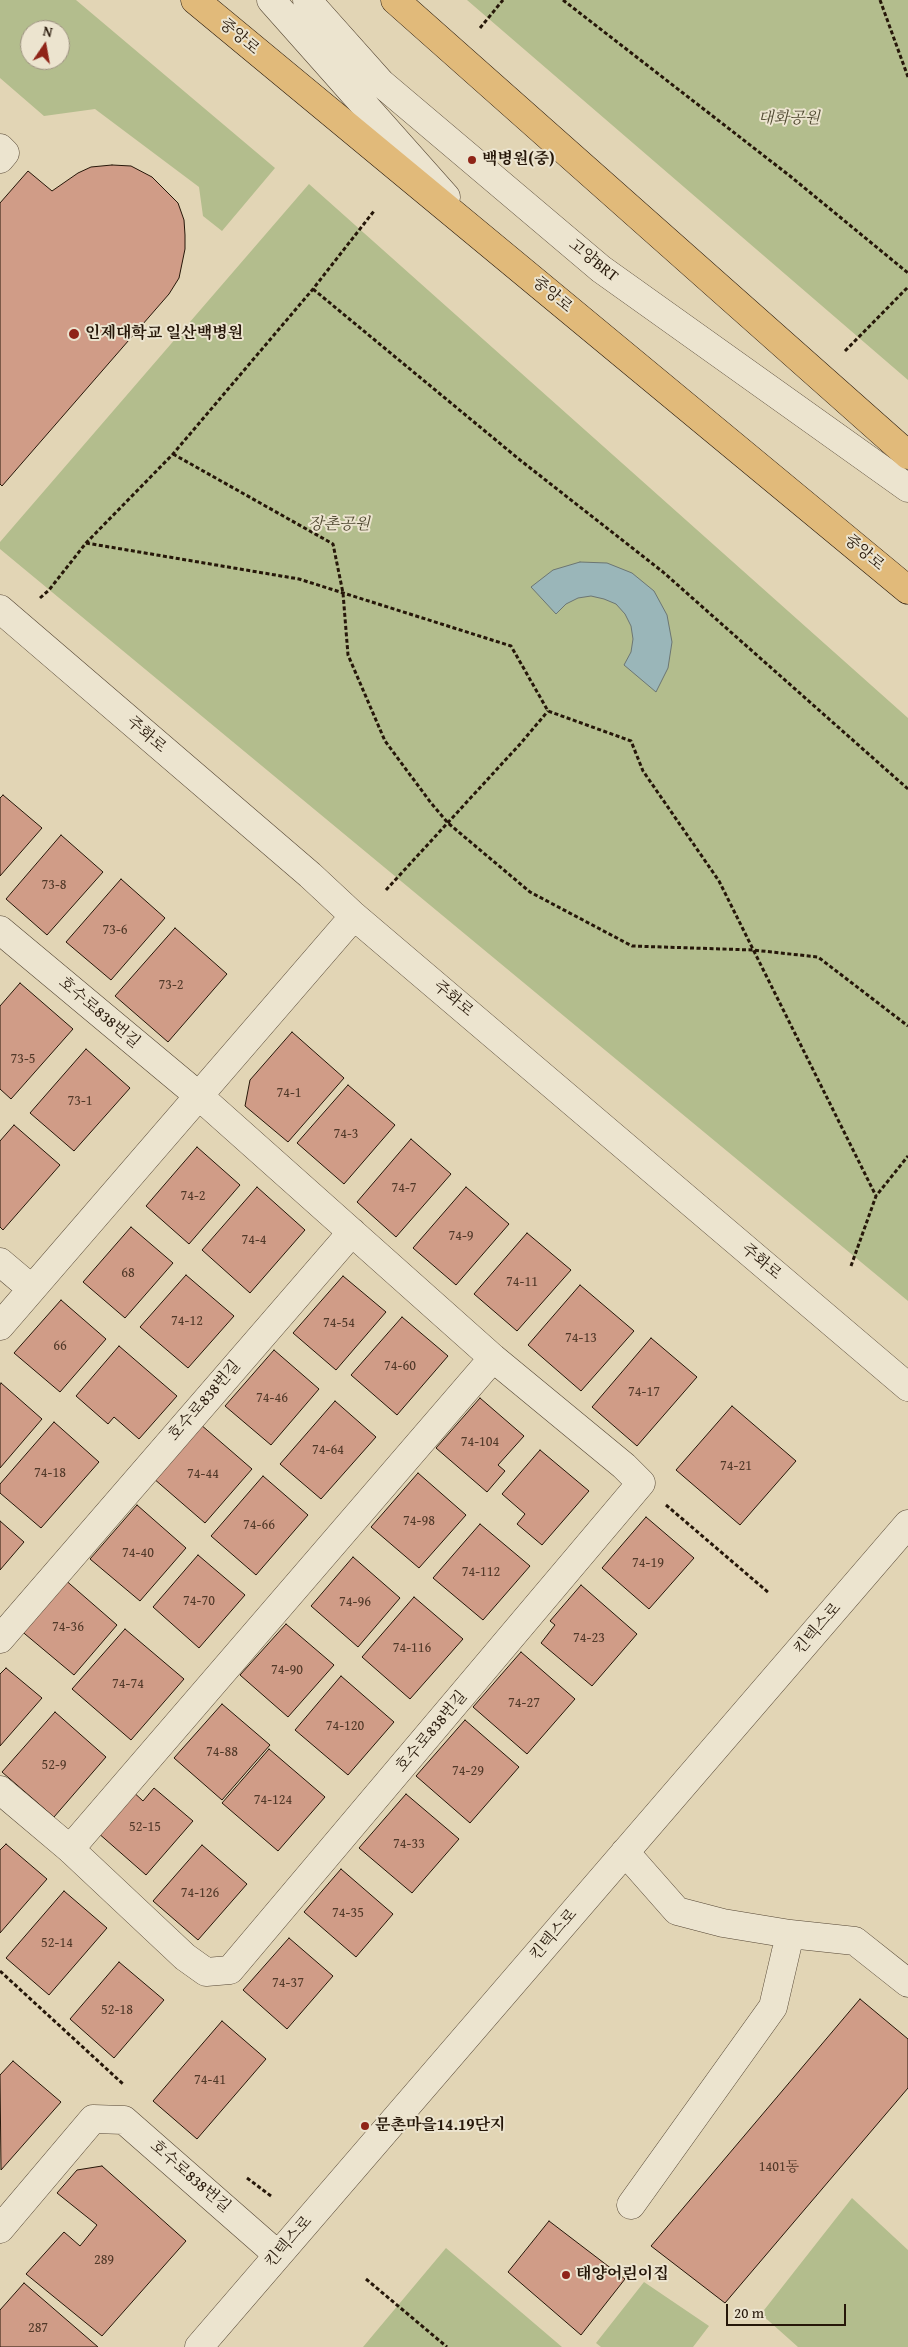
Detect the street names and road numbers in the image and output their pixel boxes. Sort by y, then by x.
street label: 중앙로 [215,15,263,59]
street label: 고양BRT [564,236,622,286]
street label: 중앙로 [528,273,576,317]
street label: 중앙로 [840,531,888,575]
street label: 주화로 [122,713,170,757]
street label: 호수로838번길 [54,973,144,1053]
street label: 주화로 [429,977,477,1021]
street label: 주화로 [737,1240,785,1284]
street label: 호수로838번길 [165,1357,245,1445]
street label: 킨텍스로 [790,1599,846,1659]
street label: 호수로838번길 [392,1687,472,1777]
street label: 킨텍스로 [526,1905,582,1965]
street label: 호수로838번길 [146,2137,234,2217]
street label: 킨텍스로 [261,2212,317,2272]

